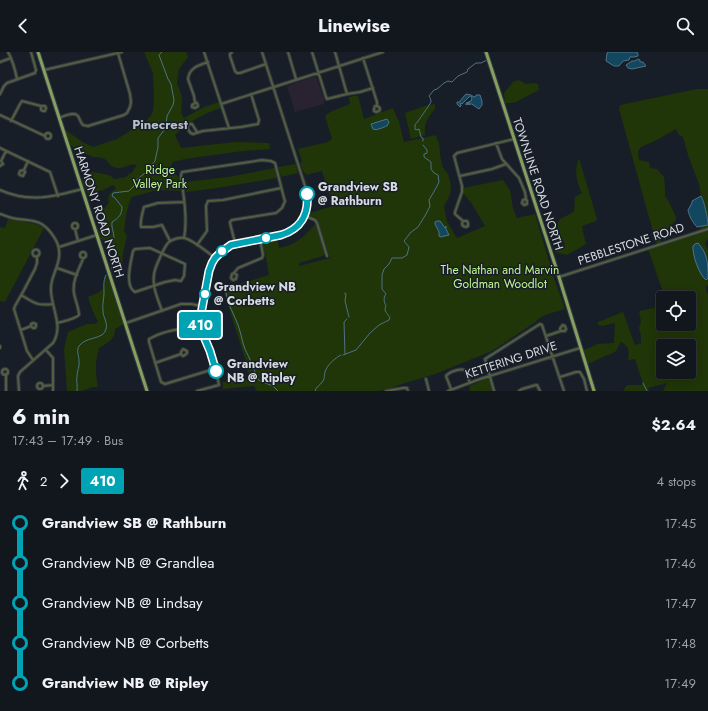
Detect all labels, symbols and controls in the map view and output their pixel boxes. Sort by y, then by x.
text: Linewise [318,13,390,39]
icon: back [12,15,34,37]
icon: search [674,15,696,37]
district label: Pinecrest [132,115,189,134]
street label: TOWNLINE ROAD NORTH [508,115,568,253]
street label: HARMONY ROAD NORTH [69,144,129,280]
park label: Ridge Valley Park [133,161,188,193]
place label: Grandview SB @ Rathburn [318,178,398,210]
marker: Grandview SB @ Rathburn [299,186,315,202]
street label: PEBBLESTONE ROAD [575,218,687,270]
unlabelled marker [260,232,272,244]
unlabelled marker [216,245,228,257]
park label: The Nathan and Marvin Goldman Woodlot [441,261,559,293]
place label: Grandview NB @ Corbetts [214,278,296,310]
marker: Grandview NB @ Corbetts [199,288,211,300]
map controls [656,291,696,379]
button: locate [656,291,696,331]
line badge: 410 [177,312,223,338]
text: 410 [187,315,213,335]
street label: KETTERING DRIVE [463,337,559,383]
button: layers [656,339,696,379]
place label: Grandview NB @ Ripley [227,355,296,387]
marker: Grandview NB @ Ripley [208,363,224,379]
text: 6 min [12,400,70,432]
text: $2.64 [651,414,696,436]
text: 17:43 – 17:49 · Bus [12,431,123,450]
icon: walk [12,470,34,492]
icon: forward [53,470,75,492]
text: 410 [89,471,116,491]
text: 2 [40,472,47,491]
text: 4 stops [656,472,696,491]
text: Grandview SB @ Rathburn [42,512,226,534]
text: 17:45 [665,514,696,533]
text: Grandview NB @ Grandlea [42,552,214,574]
text: 17:46 [664,554,696,573]
text: Grandview NB @ Lindsay [42,592,203,614]
text: 17:47 [665,594,696,613]
text: Grandview NB @ Corbetts [42,632,209,654]
text: 17:48 [665,634,696,653]
text: Grandview NB @ Ripley [42,672,208,694]
text: 17:49 [664,674,696,693]

